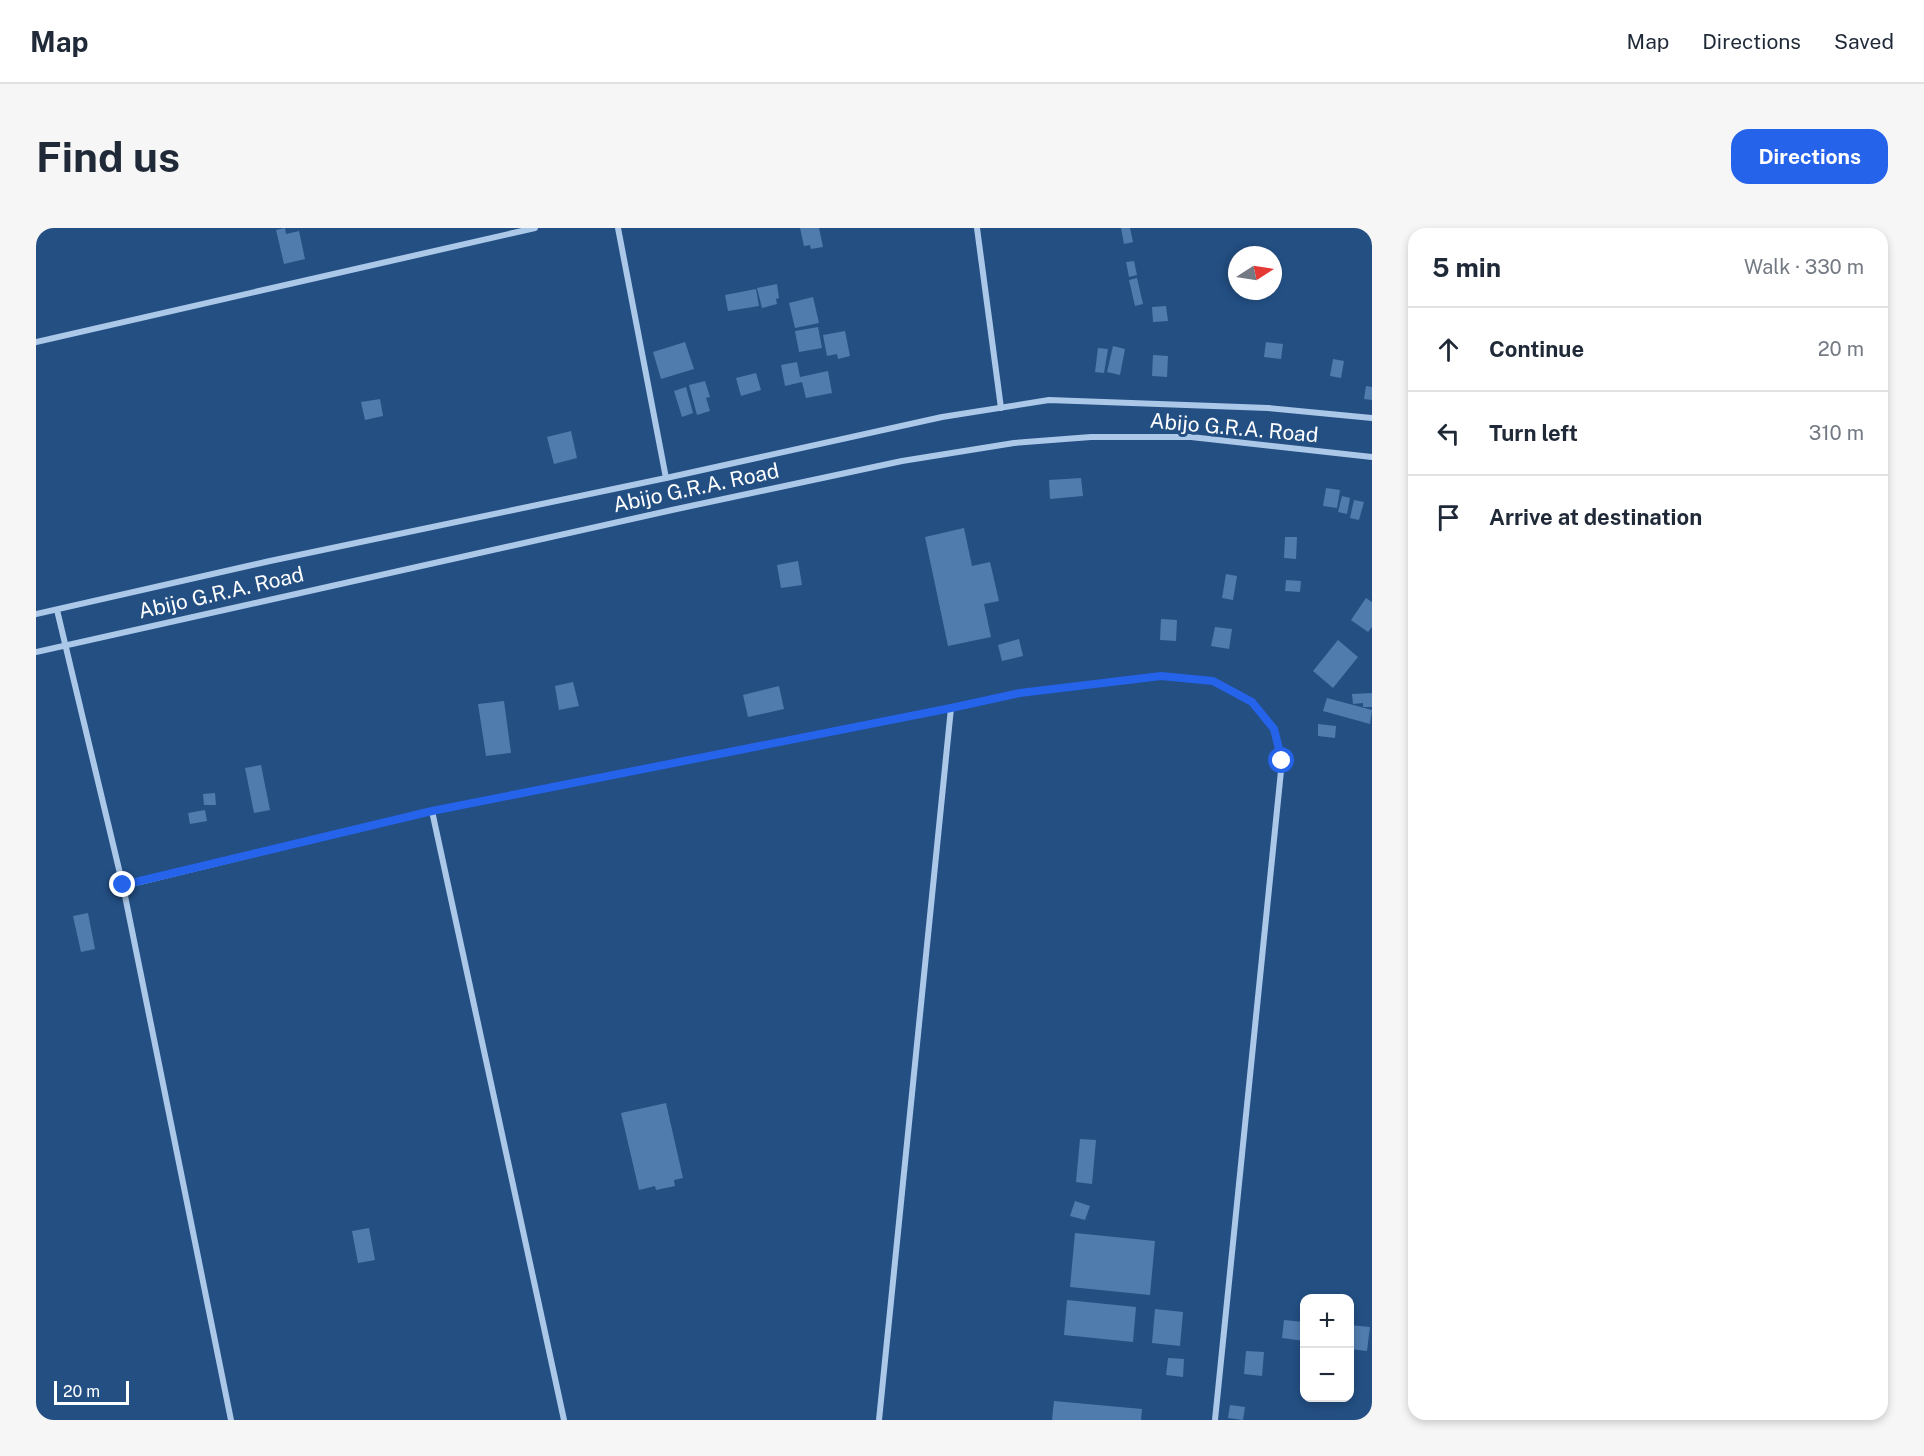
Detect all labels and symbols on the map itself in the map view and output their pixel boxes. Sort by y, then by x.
north arrow [1228,246,1282,300]
street label: Abijo G.R.A. Road [1149,408,1319,447]
street label: Abijo G.R.A. Road [611,458,781,517]
street label: Abijo G.R.A. Road [136,561,306,624]
route start [1268,747,1294,773]
route end [109,871,135,897]
scale bar [54,1378,129,1406]

